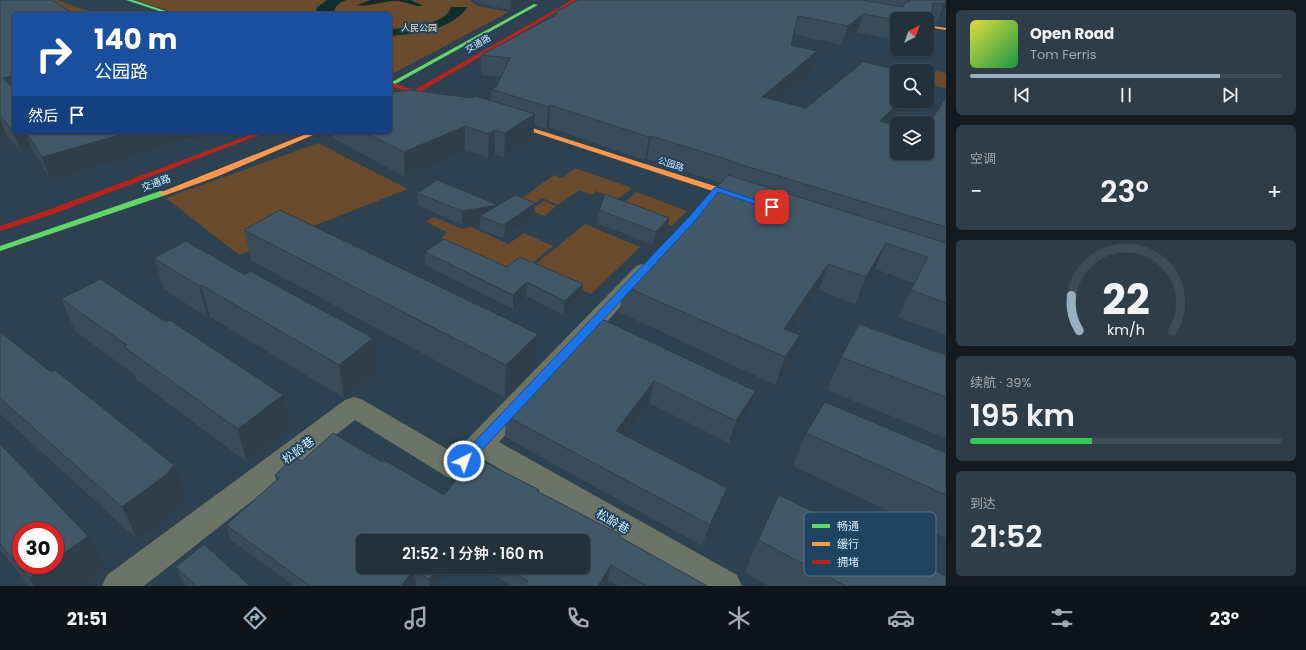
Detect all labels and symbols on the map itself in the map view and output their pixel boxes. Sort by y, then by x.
north arrow [890,12,934,56]
park label: 人民公园 [401,22,437,34]
street label: 交通路 [463,32,493,56]
street label: 公园路 [656,154,686,174]
street label: 交通路 [139,171,173,195]
pin [755,190,789,224]
street label: 松龄巷 [279,432,317,468]
position arrow [443,440,485,482]
street label: 松龄巷 [593,505,633,537]
legend [804,512,936,576]
text: 畅通 [837,518,859,534]
speed limit sign: 30 [12,522,64,574]
text: 缓行 [837,536,859,552]
text: 拥堵 [837,554,859,570]

